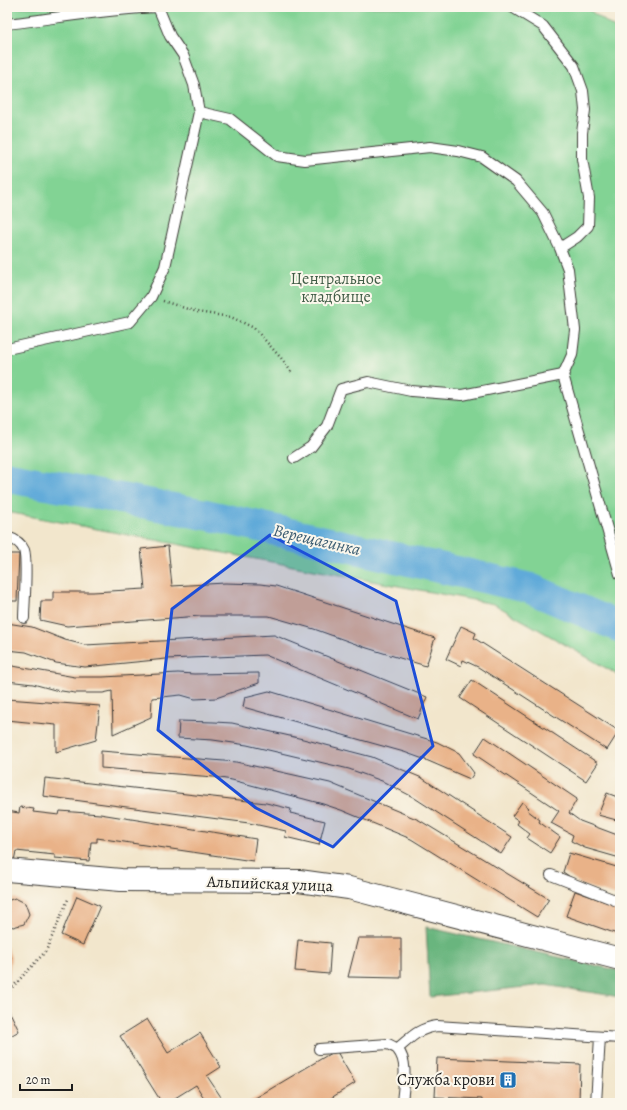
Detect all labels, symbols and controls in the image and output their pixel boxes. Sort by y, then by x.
park label: Центральное кладбище [291,268,381,308]
water label: Верещагинка [271,519,363,561]
street label: Альпийская улица [206,871,334,897]
scale bar [20,1066,72,1092]
place label: Служба крови [397,1069,495,1091]
building icon: Служба крови [498,1070,518,1090]
text: 20 m [26,1072,50,1088]

